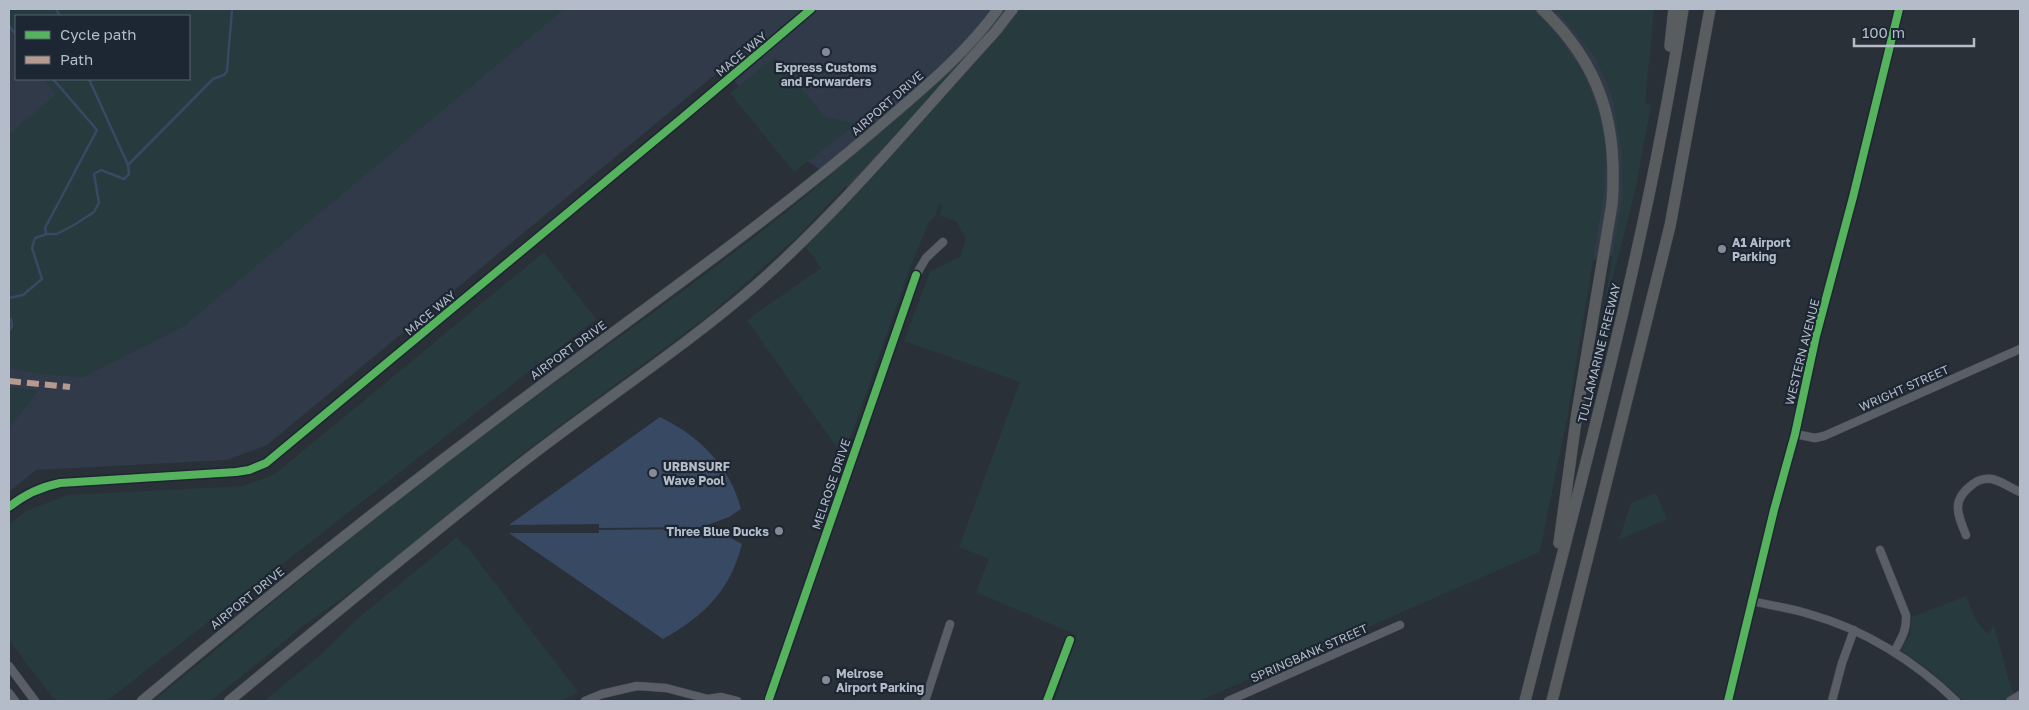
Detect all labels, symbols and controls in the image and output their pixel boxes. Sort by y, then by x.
legend [15,15,190,80]
scale bar [1854,15,1974,47]
text: 100 m [1862,23,1905,41]
text: Cycle path [60,25,136,43]
street label: MACE WAY [712,28,770,80]
marker: Express Customs and Forwarders [820,46,832,58]
text: Path [60,50,93,68]
place label: Express Customs and Forwarders [775,60,877,89]
street label: AIRPORT DRIVE [848,68,926,138]
place label: A1 Airport Parking [1732,235,1791,264]
marker: A1 Airport Parking [1716,243,1728,255]
street label: TULLAMARINE FREEWAY [1574,281,1624,424]
street label: MACE WAY [401,287,459,339]
street label: WESTERN AVENUE [1782,297,1822,407]
street label: AIRPORT DRIVE [527,317,609,383]
street label: WRIGHT STREET [1857,361,1952,415]
street label: MELROSE DRIVE [808,437,854,531]
place label: URBNSURF Wave Pool [663,459,730,488]
marker: URBNSURF Wave Pool [647,467,659,479]
place label: Three Blue Ducks [666,524,769,539]
marker: Three Blue Ducks [773,525,785,537]
street label: AIRPORT DRIVE [207,564,287,632]
street label: SPRINGBANK STREET [1248,620,1370,686]
place label: Melrose Airport Parking [836,666,924,695]
marker: Melrose Airport Parking [820,674,832,686]

